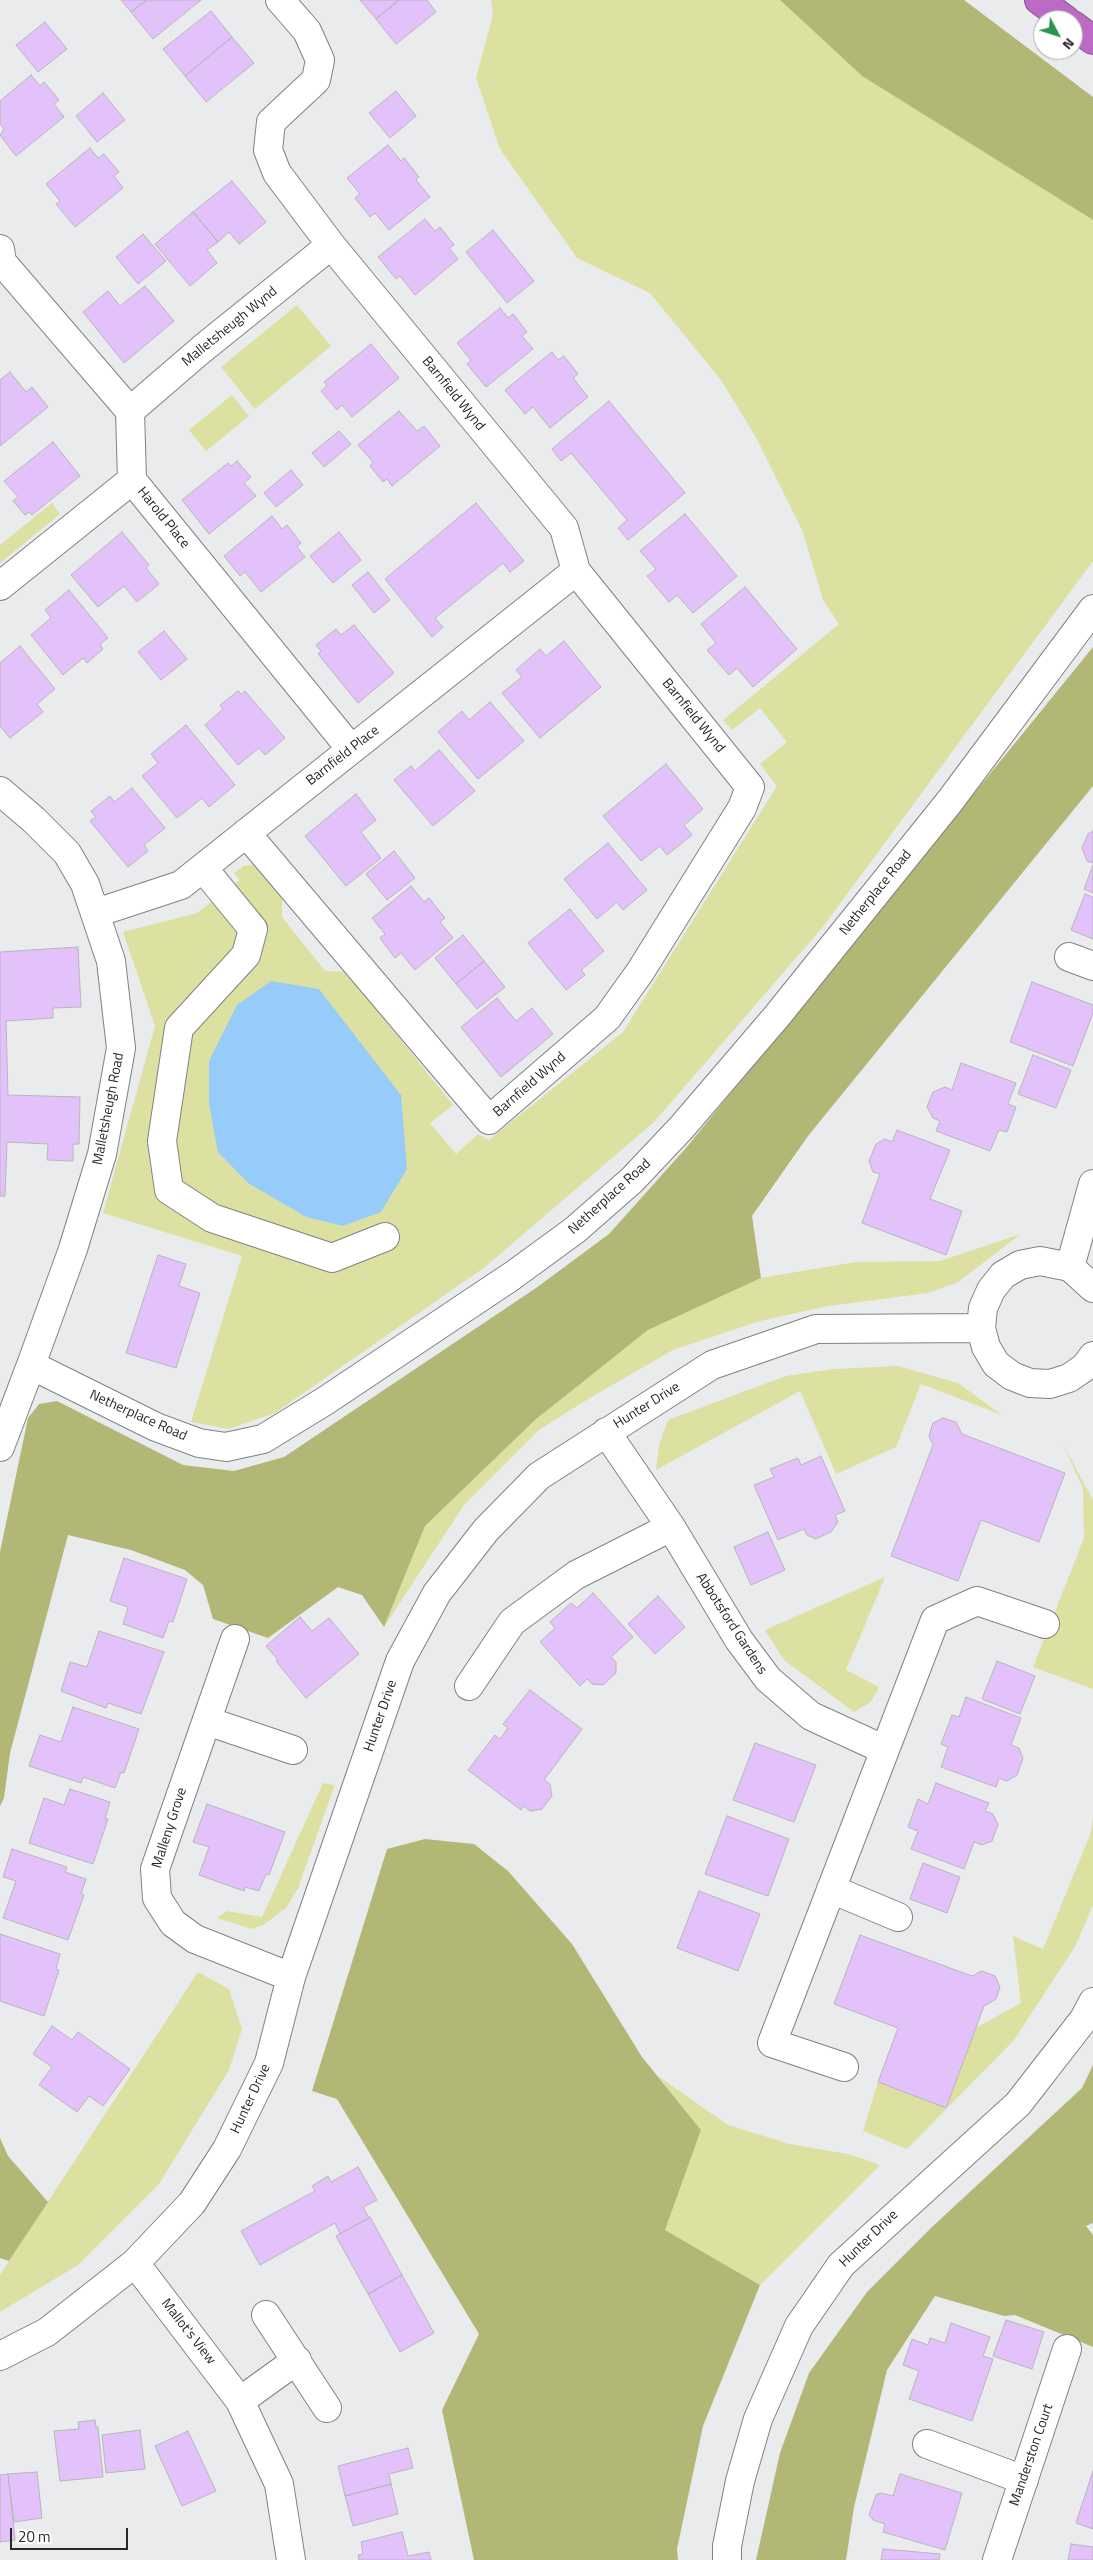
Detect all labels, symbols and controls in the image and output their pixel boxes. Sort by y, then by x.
north arrow [1033,10,1083,60]
text: N [1058,34,1080,55]
street label: Malletsheugh Wynd [179,283,281,371]
street label: Barnfield Wynd [418,354,488,434]
street label: Harold Place [133,484,193,552]
street label: Barnfield Wynd [658,676,728,756]
street label: Barnfield Place [303,722,383,790]
street label: Netherplace Road [836,847,916,939]
street label: Barnfield Wynd [490,1049,570,1121]
street label: Malletsheugh Road [90,1052,128,1166]
street label: Netherplace Road [565,1156,655,1238]
street label: Hunter Drive [611,1379,683,1433]
street label: Netherplace Road [87,1387,189,1445]
street label: Abbotsford Gardens [692,1570,770,1678]
street label: Hunter Drive [361,1678,401,1754]
street label: Malleny Grove [149,1786,191,1870]
street label: Hunter Drive [228,2062,274,2136]
street label: Hunter Drive [836,2207,902,2271]
street label: Mallot's View [157,2296,219,2368]
street label: Manderston Court [1007,2402,1057,2508]
scale bar [12,2518,130,2550]
text: 20 m [18,2525,51,2548]

